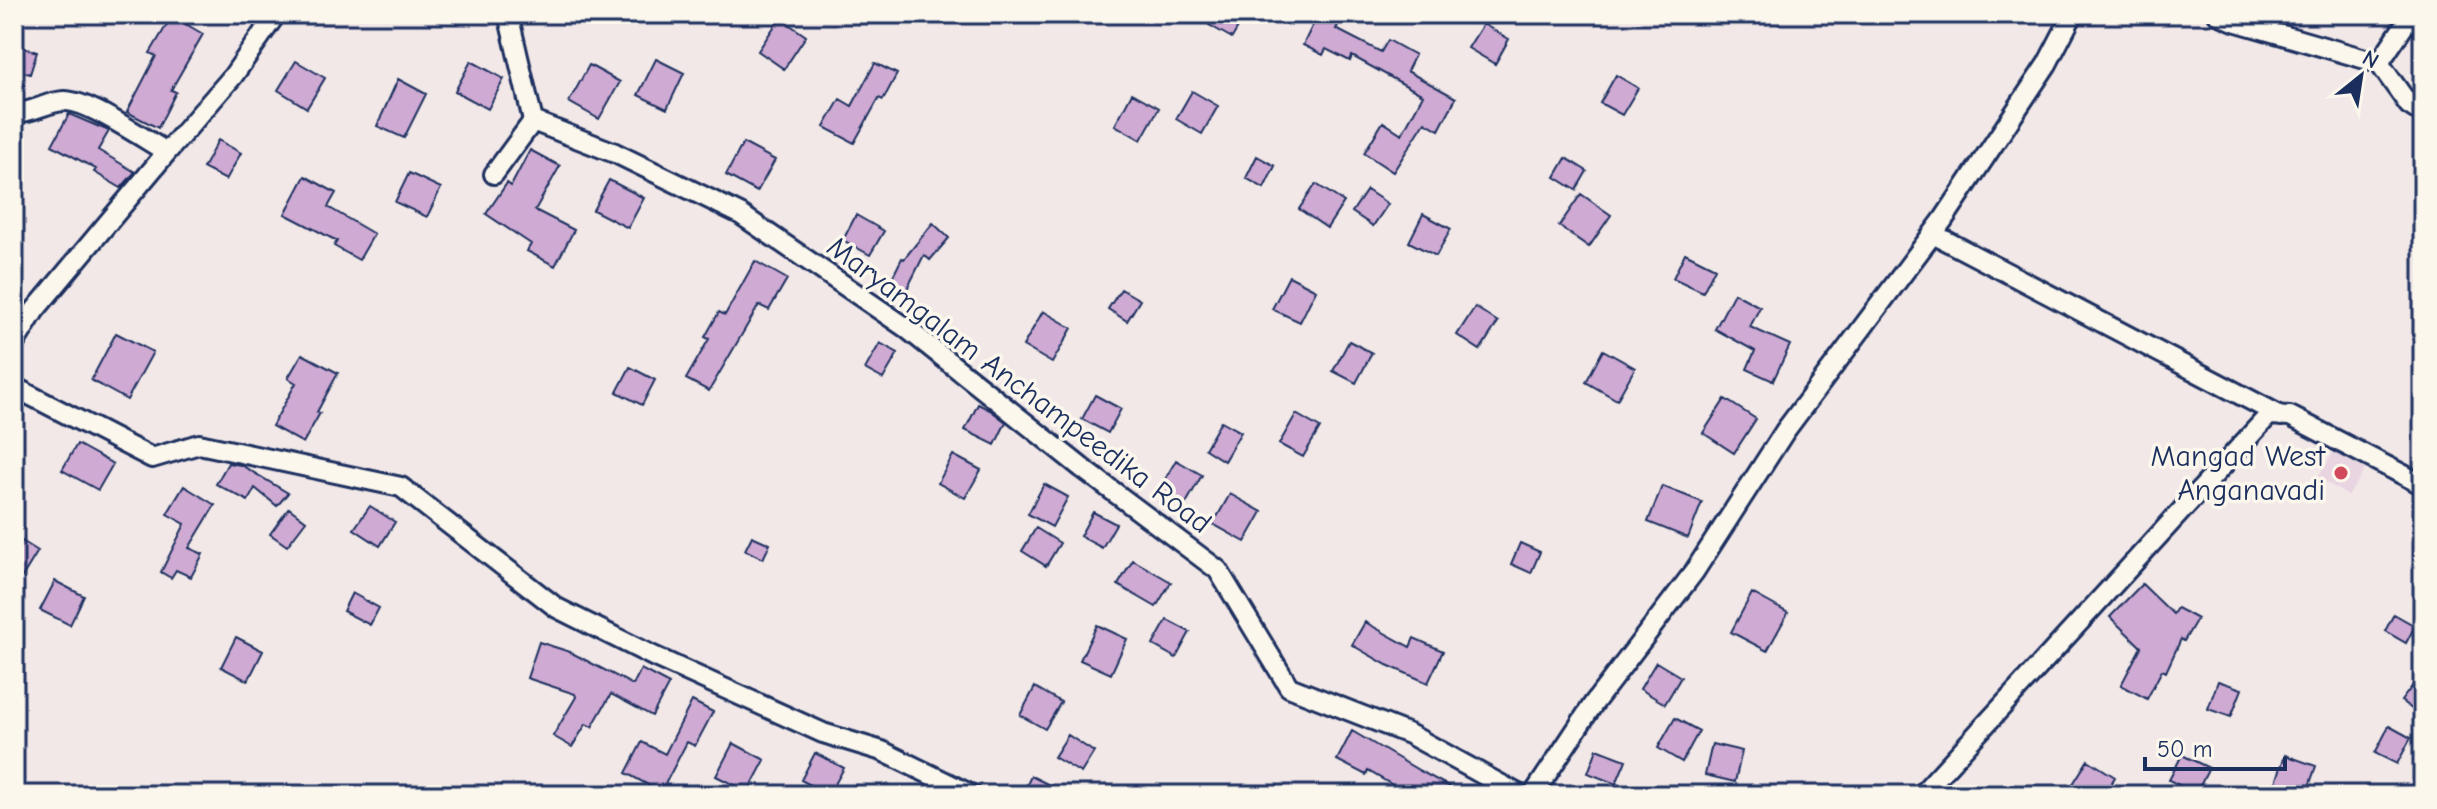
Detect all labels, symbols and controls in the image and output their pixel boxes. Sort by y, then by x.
north arrow [2321,36,2401,116]
text: N [2358,45,2383,74]
street label: Maryamgalam Anchampeedika Road [820,229,1218,541]
place label: Mangad West Anganavadi [2150,439,2326,508]
marker: Mangad West Anganavadi [2332,464,2350,482]
scale bar [2145,721,2285,771]
text: 50 m [2157,735,2213,763]

